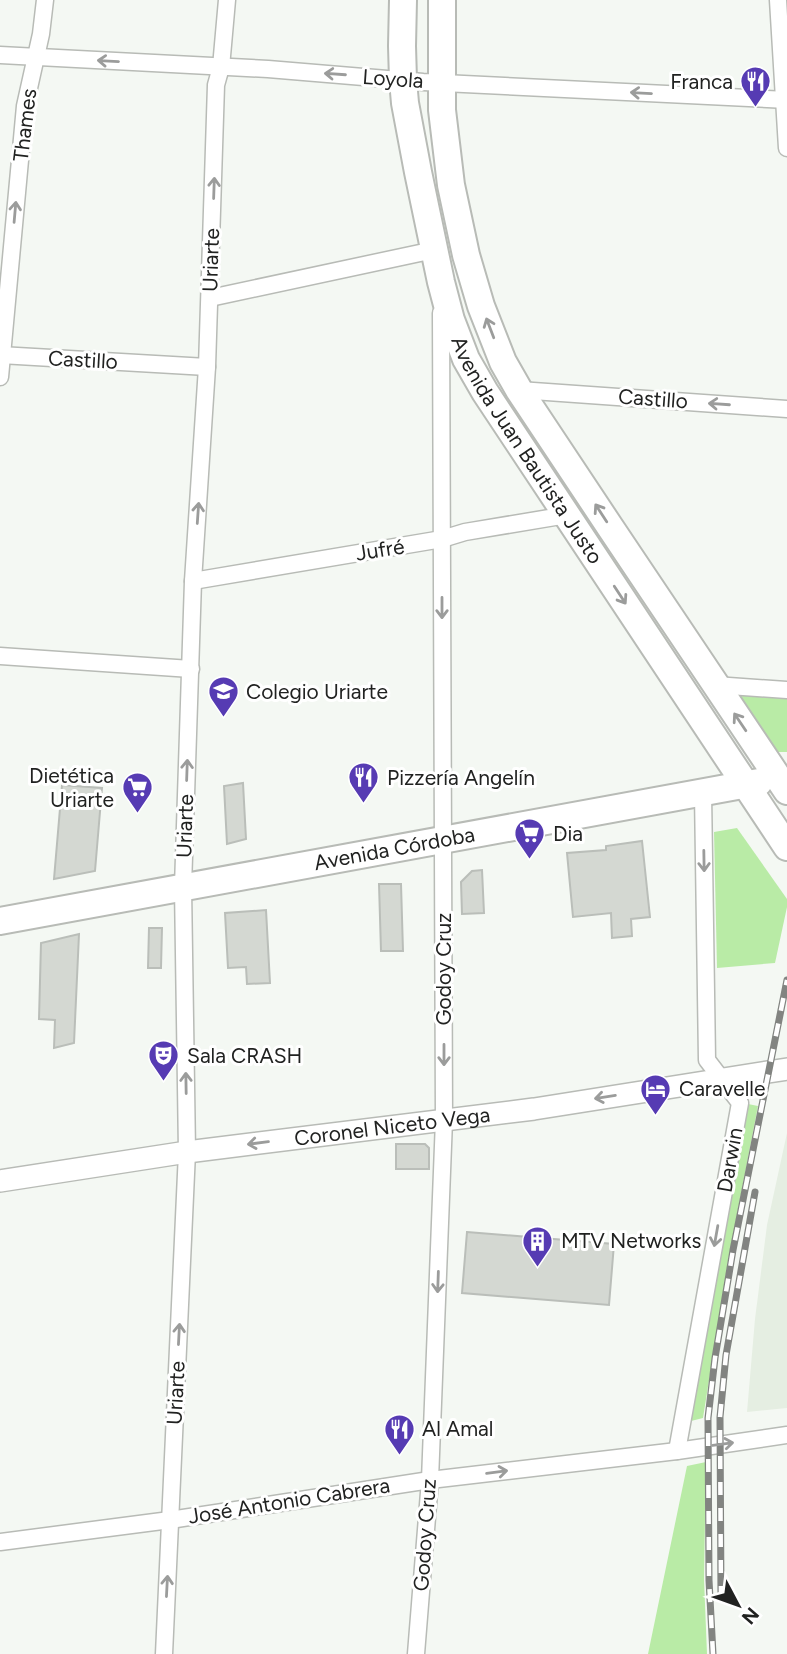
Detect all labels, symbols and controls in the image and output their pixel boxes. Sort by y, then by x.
one-way arrow [97,55,120,68]
street label: Loyola [362,64,424,93]
restaurant icon: Franca [739,65,773,109]
one-way arrow [325,67,347,80]
place label: Franca [670,69,733,94]
one-way arrow [631,86,653,99]
street label: Thames [8,87,41,163]
one-way arrow [207,177,220,200]
one-way arrow [9,201,22,224]
street label: Uriarte [197,228,224,292]
one-way arrow [482,318,495,340]
street label: Avenida Juan Bautista Justo [446,332,609,568]
street label: Castillo [47,345,119,374]
street label: Castillo [617,384,689,413]
one-way arrow [708,397,731,410]
one-way arrow [191,502,204,525]
one-way arrow [593,503,607,523]
street label: Jufré [354,533,406,566]
one-way arrow [612,585,627,604]
one-way arrow [435,596,449,619]
school or university icon: Colegio Uriarte [206,675,240,719]
place label: Colegio Uriarte [246,679,388,704]
one-way arrow [733,713,748,732]
one-way arrow [181,759,194,782]
restaurant icon: Pizzería Angelín [347,761,381,805]
place label: Dietética Uriarte [29,763,114,812]
place label: Pizzería Angelín [387,765,535,790]
supermarket icon: Dietética Uriarte [120,771,154,815]
street label: Uriarte [171,794,198,858]
supermarket icon: Dia [513,817,547,861]
street label: Avenida Córdoba [312,821,477,875]
place label: Dia [553,821,583,846]
one-way arrow [697,849,711,872]
street label: Godoy Cruz [431,913,456,1025]
theatre icon: Sala CRASH [147,1039,181,1083]
place label: Sala CRASH [187,1043,302,1068]
one-way arrow [437,1043,451,1066]
one-way arrow [179,1072,193,1095]
hotel icon: Caravelle [639,1072,673,1116]
place label: Caravelle [679,1076,765,1101]
one-way arrow [594,1091,617,1104]
street label: Coronel Niceto Vega [293,1102,491,1151]
street label: Darwin [712,1126,747,1194]
one-way arrow [247,1136,270,1149]
building icon: MTV Networks [521,1224,555,1268]
one-way arrow [709,1224,723,1247]
place label: MTV Networks [561,1228,701,1253]
one-way arrow [431,1270,444,1293]
one-way arrow [172,1323,185,1346]
street label: Uriarte [161,1360,190,1426]
restaurant icon: Al Amal [382,1412,416,1456]
place label: Al Amal [422,1416,493,1441]
one-way arrow [711,1438,734,1451]
one-way arrow [485,1465,508,1478]
street label: José Antonio Cabrera [186,1472,392,1529]
street label: Godoy Cruz [408,1478,441,1592]
north arrow [703,1570,773,1640]
one-way arrow [161,1575,174,1598]
text: N [737,1603,764,1629]

